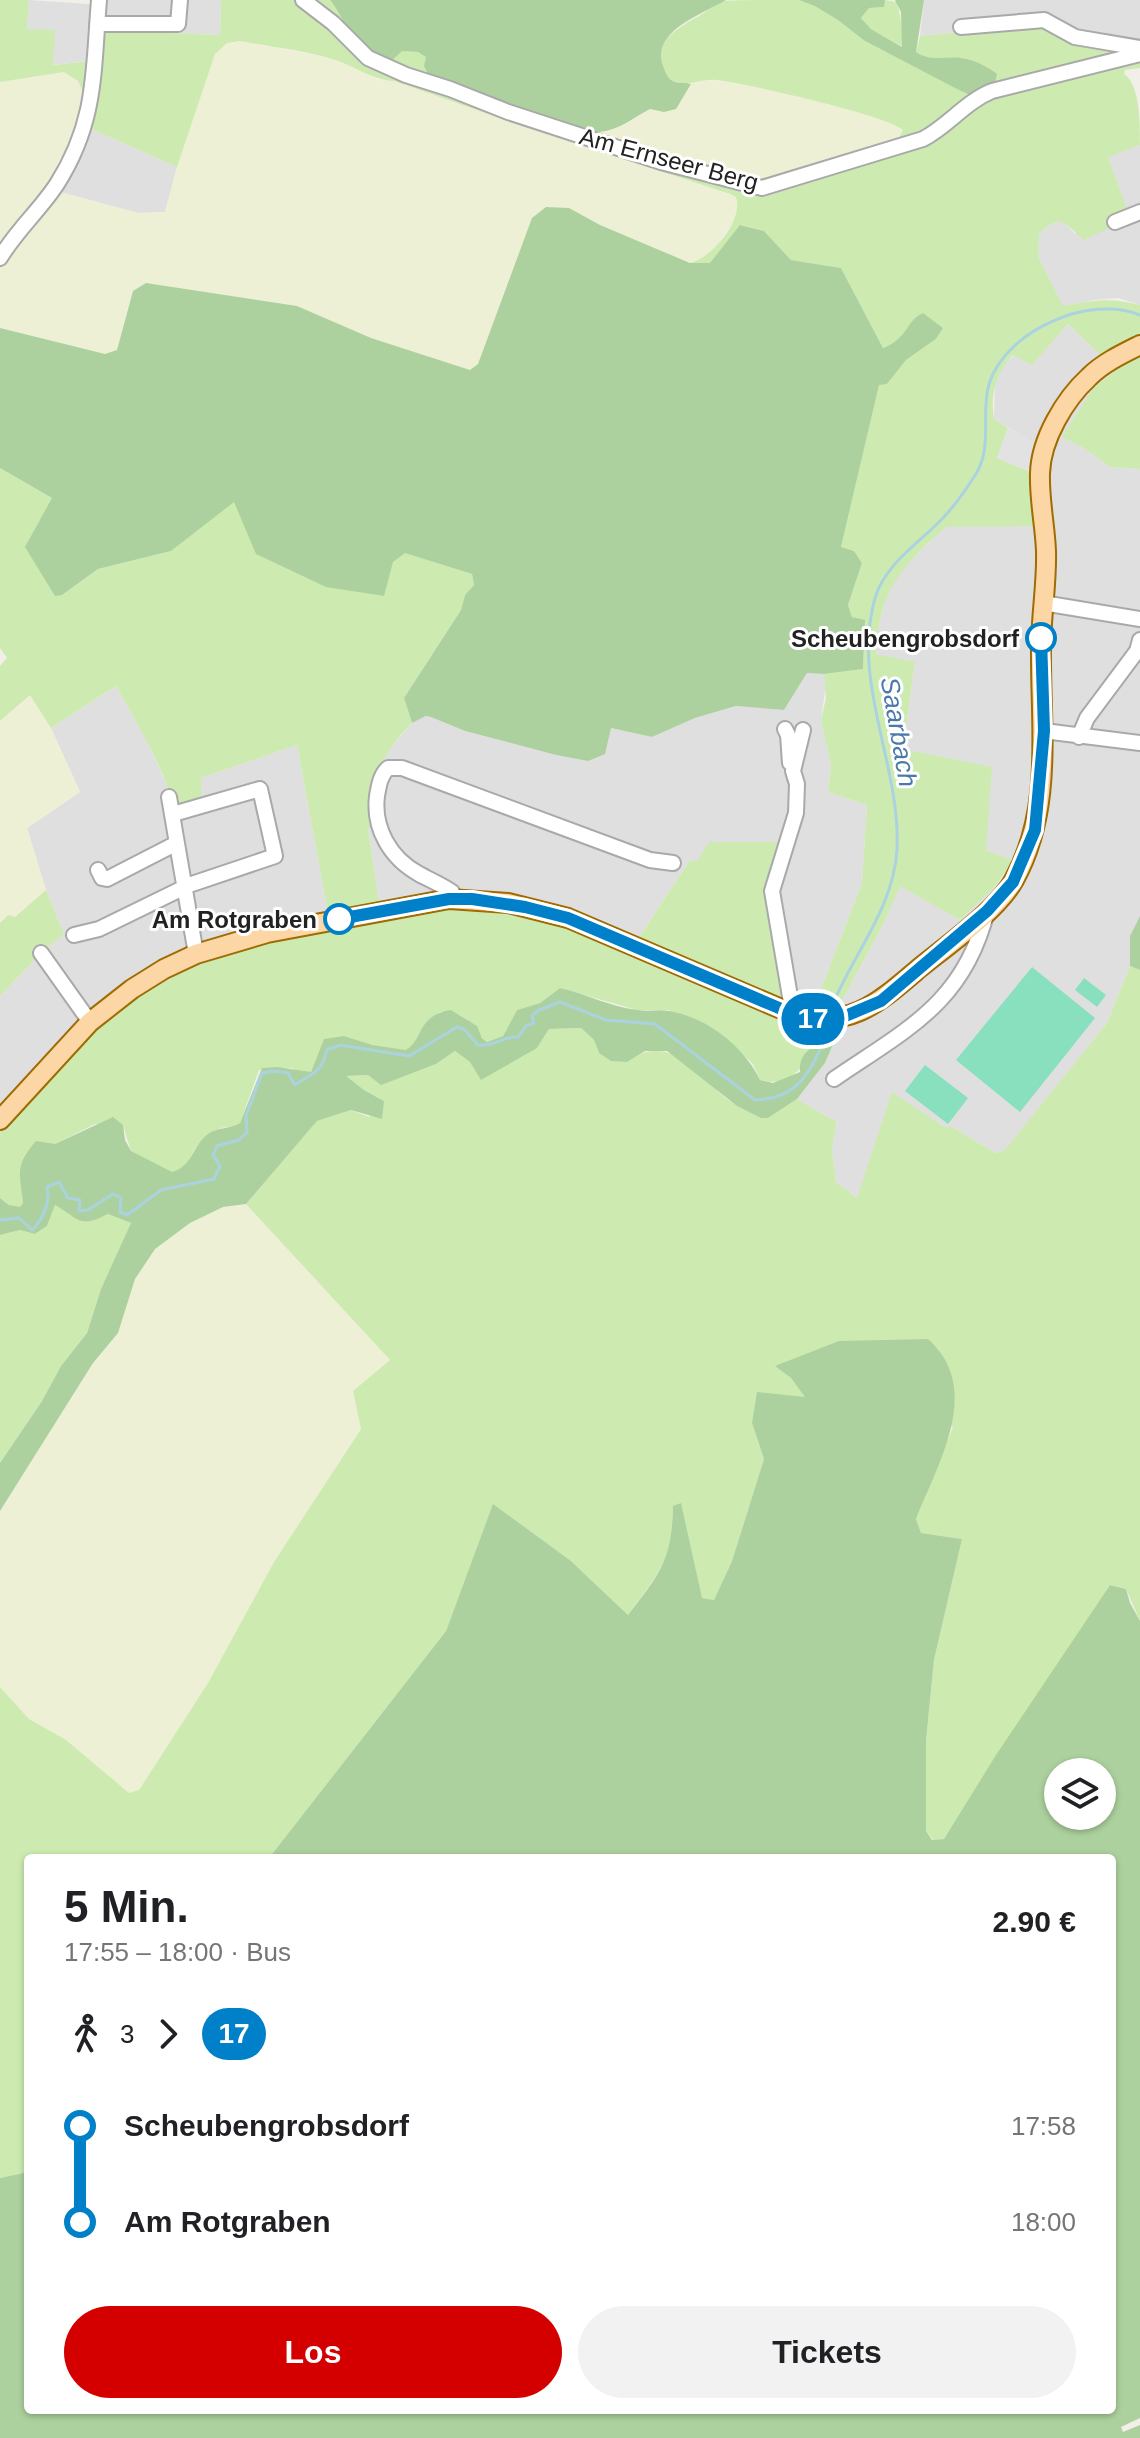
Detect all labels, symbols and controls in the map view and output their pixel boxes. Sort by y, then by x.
street label: Am Ernseer Berg [577,122,761,196]
marker: Scheubengrobsdorf [1026,623,1056,653]
place label: Scheubengrobsdorf [791,625,1020,652]
water label: Saarbach [875,675,923,789]
marker: Am Rotgraben [324,904,354,934]
place label: Am Rotgraben [152,906,317,933]
line badge: 17 [777,993,849,1045]
text: 17 [797,1003,829,1034]
map controls [1044,1758,1116,1830]
button: layers [1044,1758,1116,1830]
text: 5 Min. [64,1882,189,1931]
text: 2.90 € [993,1905,1076,1938]
text: 17:55 – 18:00 · Bus [64,1937,291,1967]
icon: walk [64,2012,108,2056]
icon: forward [146,2012,190,2056]
text: 17 [218,2018,250,2049]
text: 3 [120,2019,134,2049]
text: Scheubengrobsdorf [124,2109,409,2142]
text: 17:58 [1011,2111,1076,2141]
text: Am Rotgraben [124,2205,331,2238]
text: 18:00 [1011,2207,1076,2237]
button: Los [64,2306,562,2398]
button: Tickets [578,2306,1076,2398]

